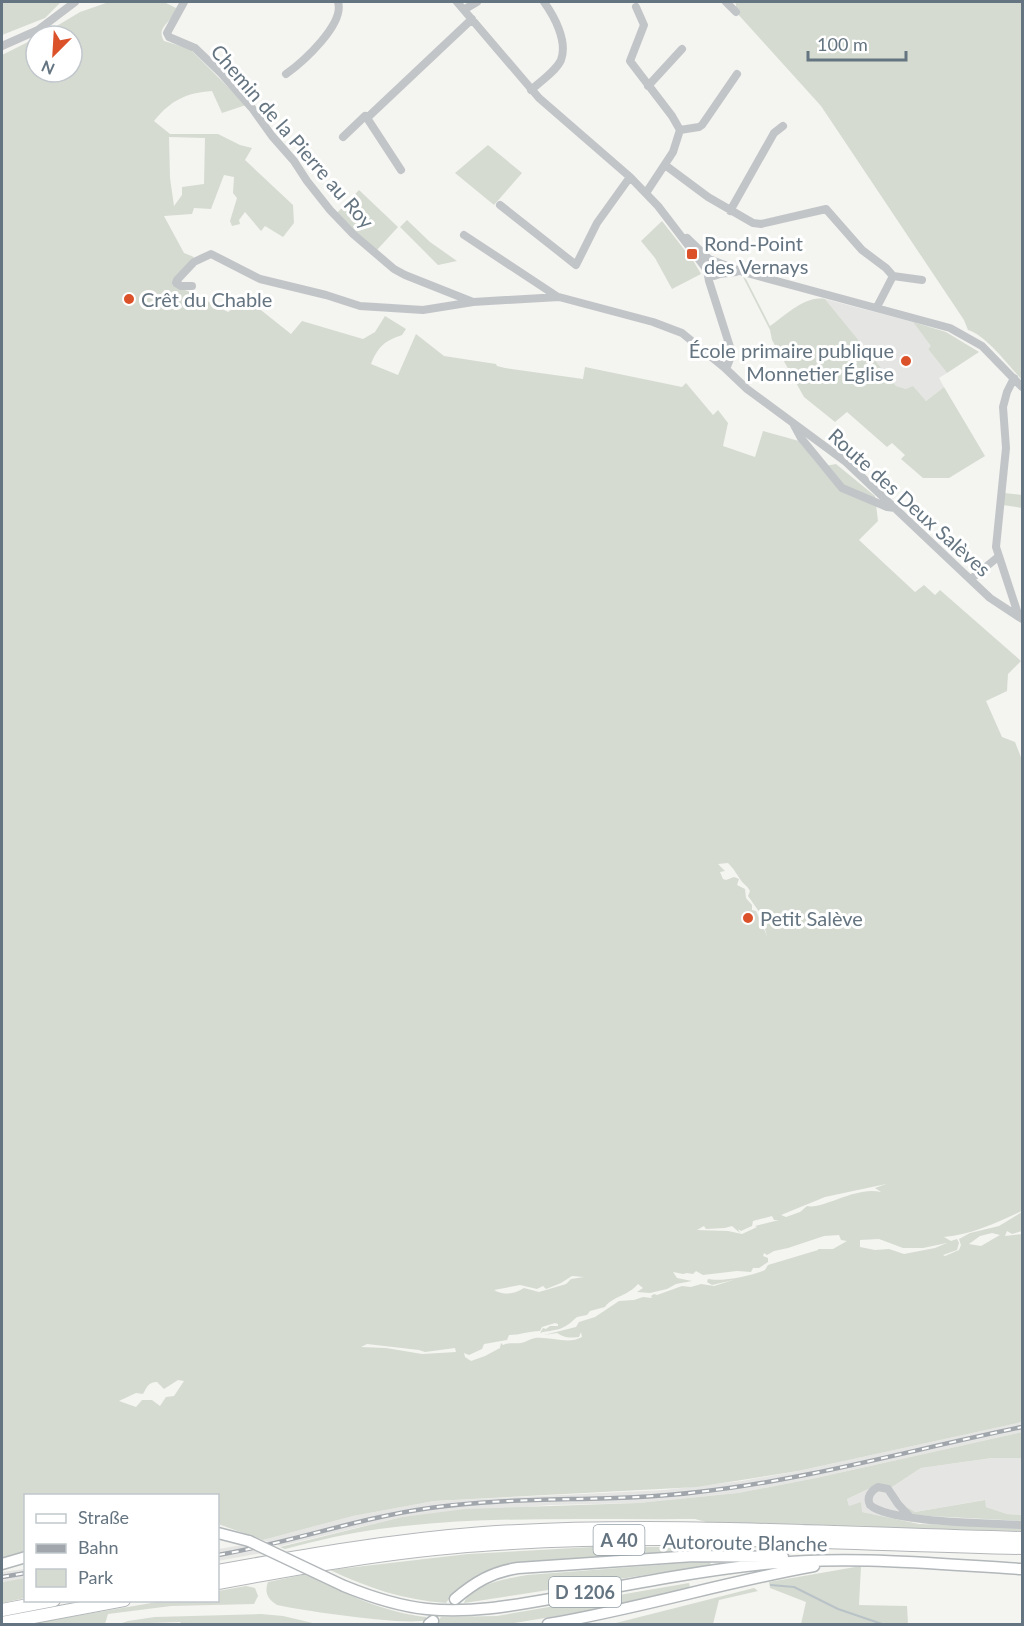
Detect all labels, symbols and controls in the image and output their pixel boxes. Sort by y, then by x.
north arrow [24,24,84,84]
scale bar [808,24,906,62]
text: 100 m [817,33,868,55]
street label: Chemin de la Pierre au Roy [207,39,380,233]
text: N [38,57,57,79]
place label: Rond-Point des Vernays [704,231,808,278]
marker: Rond-Point des Vernays [685,247,699,261]
place label: Crêt du Chable [141,287,272,311]
marker: Crêt du Chable [122,292,136,306]
place label: École primaire publique Monnetier Église [689,338,894,385]
marker: École primaire publique Monnetier Église [899,354,913,368]
street label: Route des Deux Salèves [824,423,996,581]
place label: Petit Salève [760,906,863,930]
marker: Petit Salève [741,911,755,925]
legend [24,1494,219,1602]
text: Straße [78,1506,129,1528]
road number: A 40 [594,1525,644,1555]
street label: Autoroute Blanche [662,1529,828,1555]
text: Bahn [78,1536,119,1558]
text: Park [78,1566,114,1588]
road number: D 1206 [549,1577,621,1607]

